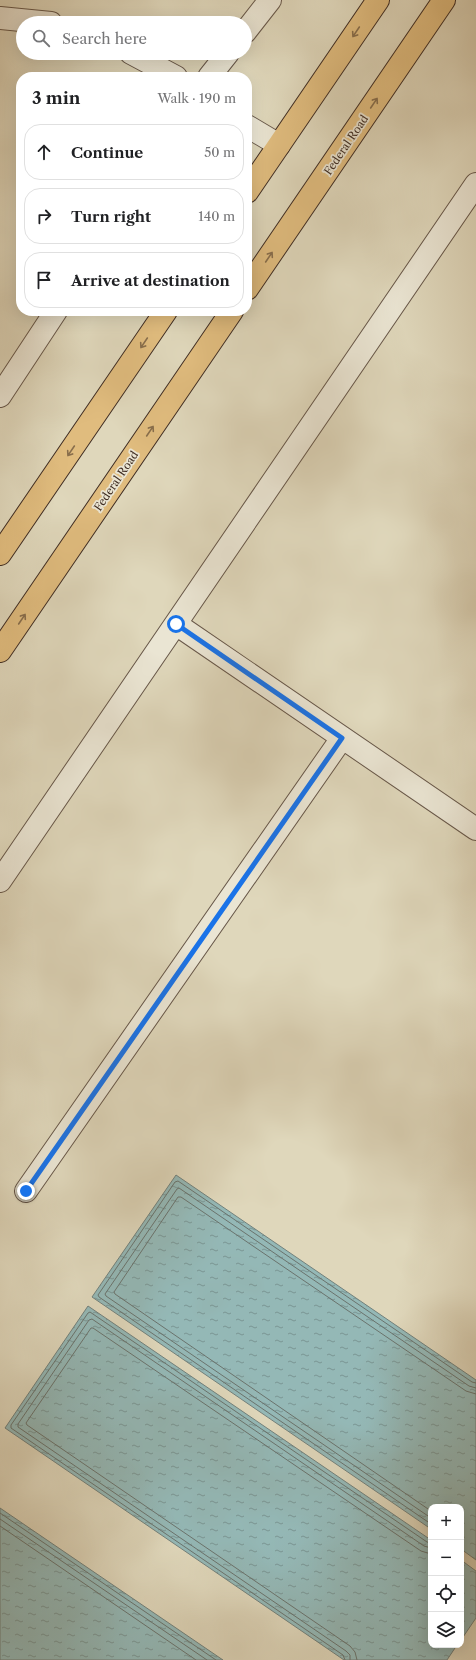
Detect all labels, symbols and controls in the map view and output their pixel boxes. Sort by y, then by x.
search box [16,16,252,60]
one-way arrow [352,26,360,37]
icon: search [30,27,52,49]
text: Search here [62,29,147,48]
text: 3 min [32,88,81,108]
text: Walk · 190 m [157,90,236,106]
one-way arrow [370,98,378,109]
street label: Federal Road [321,112,371,178]
icon: ahead [33,141,55,163]
text: Continue [71,143,143,162]
text: 50 m [204,144,235,160]
icon: right [33,205,55,227]
text: Turn right [71,207,151,226]
text: 140 m [198,208,235,224]
one-way arrow [265,252,273,263]
icon: arrive [33,269,55,291]
text: Arrive at destination [71,271,230,290]
one-way arrow [140,337,148,348]
one-way arrow [147,425,155,437]
one-way arrow [66,445,75,456]
street label: Federal Road [91,448,141,514]
one-way arrow [18,614,26,625]
route start [167,615,185,633]
route end [17,1182,35,1200]
map controls [428,1504,464,1648]
button: + [428,1504,464,1540]
button: − [428,1540,464,1576]
button: locate [428,1576,464,1612]
button: layers [428,1612,464,1648]

